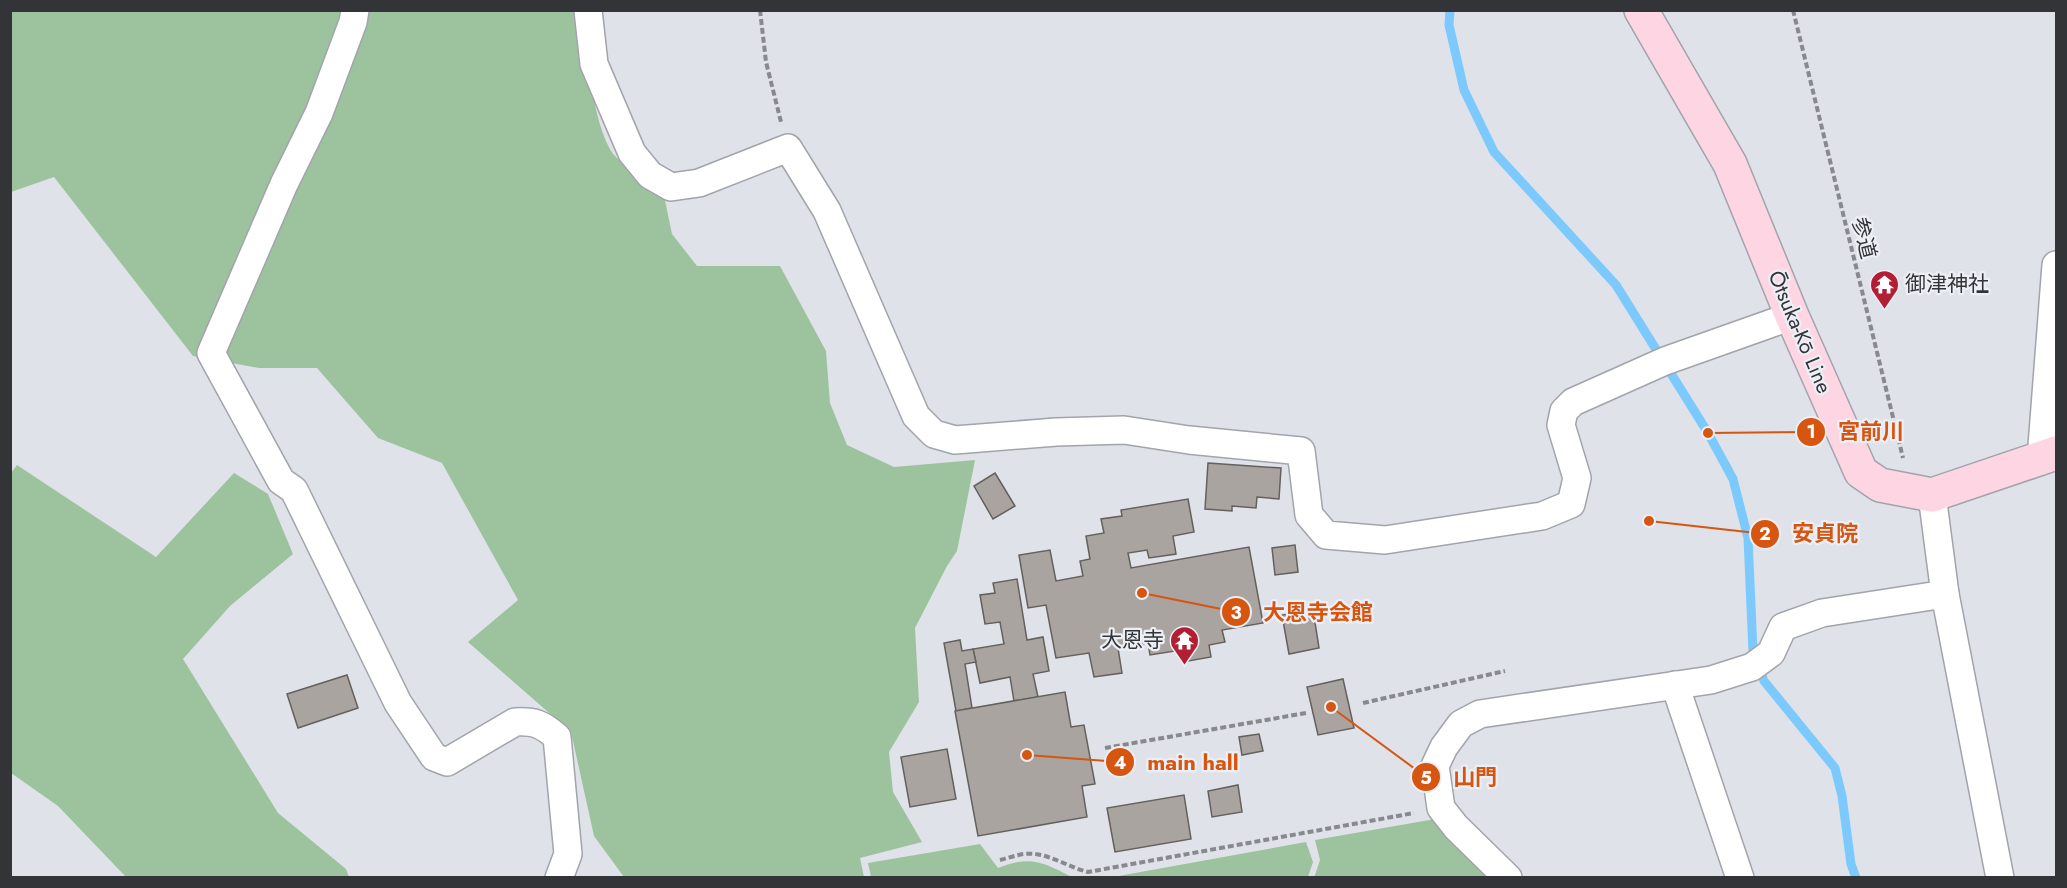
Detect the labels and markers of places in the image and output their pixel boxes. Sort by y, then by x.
temple icon: 御津神社 [1868,268,1900,310]
place label: 御津神社 [1905,269,1989,299]
callout: 宮前川 [1796,412,1916,452]
callout: 安貞院 [1750,514,1870,554]
callout: 大恩寺会館 [1221,592,1385,632]
temple icon: 大恩寺 [1169,624,1201,666]
place label: 大恩寺 [1101,625,1164,655]
callout: main hall [1105,742,1251,782]
callout: 山門 [1411,757,1509,797]

